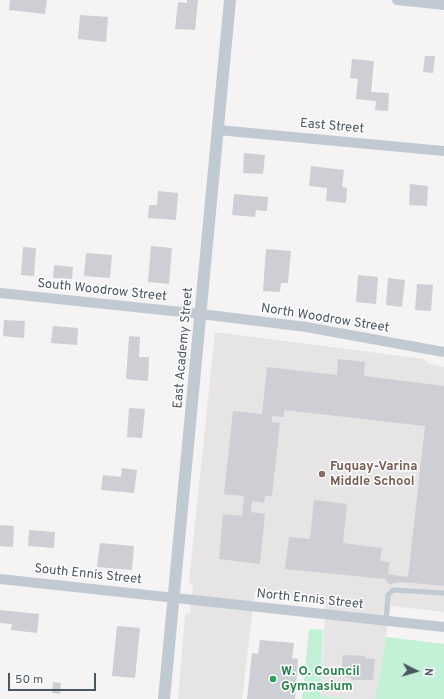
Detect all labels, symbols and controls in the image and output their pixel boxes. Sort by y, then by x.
street label: East Street [299,116,365,138]
street label: South Woodrow Street [37,276,167,306]
street label: East Academy Street [171,287,197,409]
street label: North Woodrow Street [260,301,390,337]
place label: Fuquay-Varina Middle School [330,459,418,490]
marker: Fuquay-Varina Middle School [317,469,327,479]
street label: South Ennis Street [34,562,142,588]
street label: North Ennis Street [256,587,364,613]
north arrow [396,651,436,691]
place label: W. O. Council Gymnasium [281,664,360,695]
scale bar [10,665,98,691]
text: N [421,667,435,677]
text: 50 m [15,672,43,688]
marker: W. O. Council Gymnasium [268,674,278,684]

